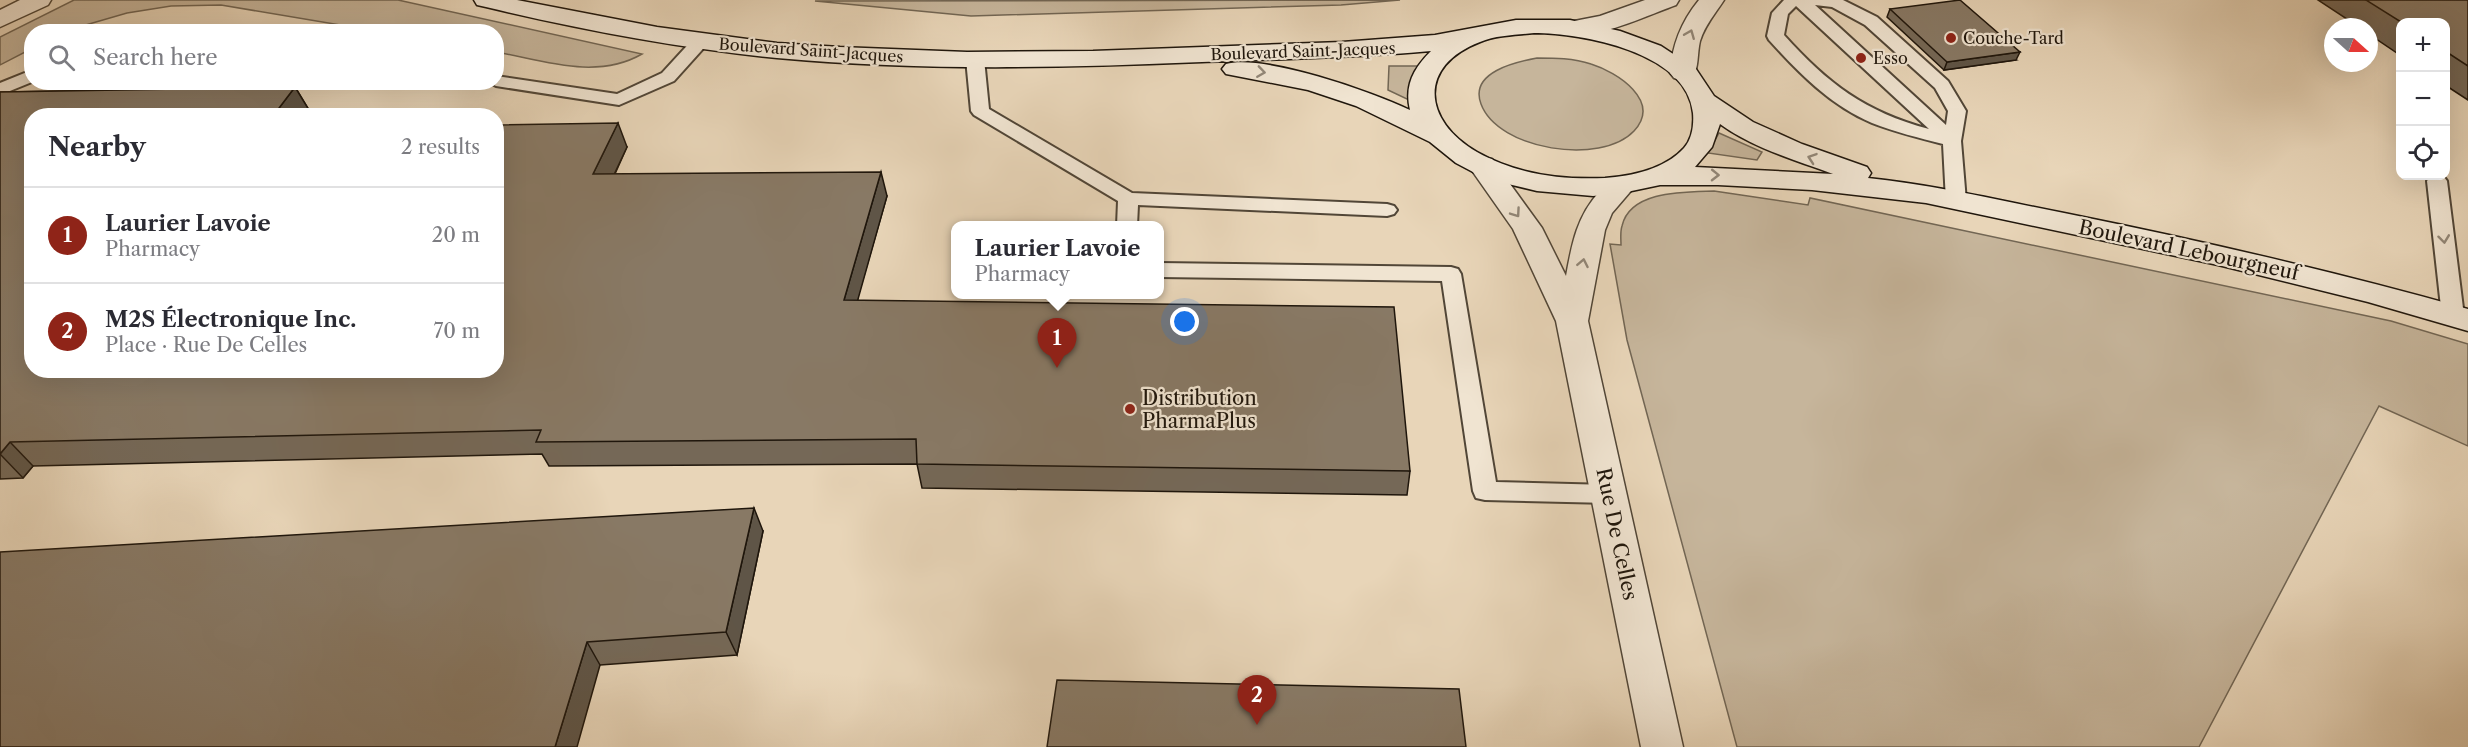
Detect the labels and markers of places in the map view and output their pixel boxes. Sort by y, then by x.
place label: Couche-Tard [1963,28,2064,48]
marker: Couche-Tard [1944,31,1958,45]
place label: Esso [1873,48,1908,68]
marker: Esso [1854,51,1868,65]
pin: 1 [1038,318,1076,368]
place label: Distribution PharmaPlus [1142,386,1257,433]
marker: Distribution PharmaPlus [1123,402,1137,416]
pin: 2 [1238,676,1276,725]

